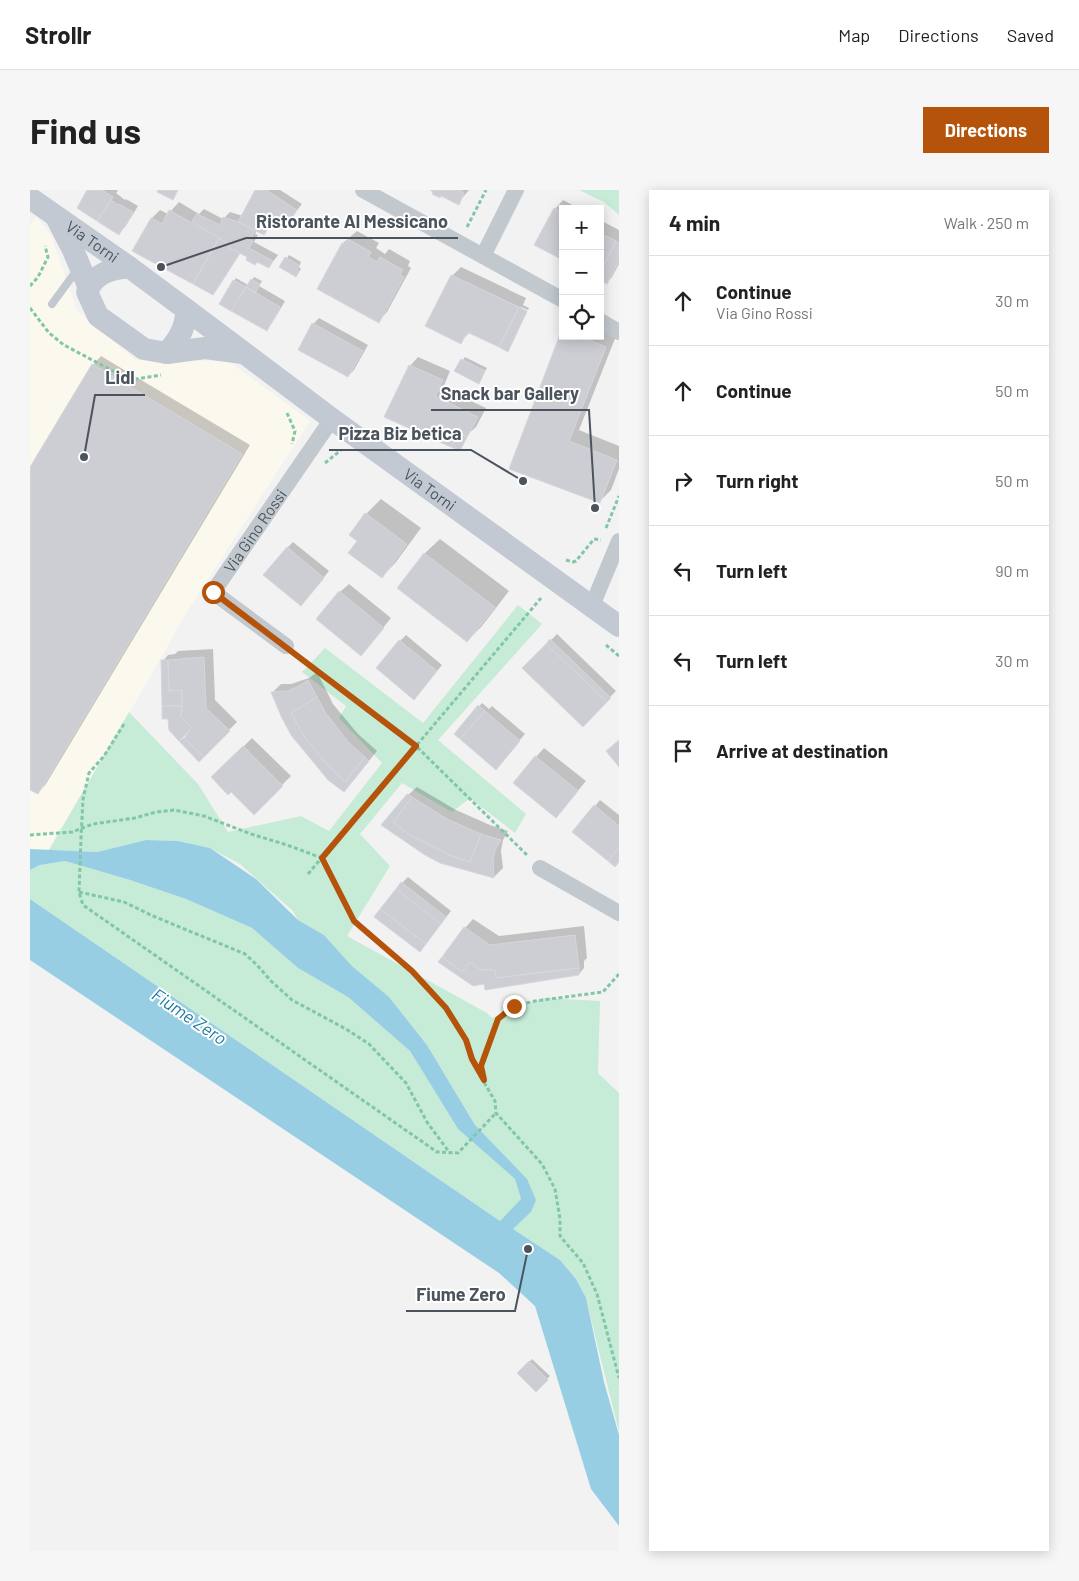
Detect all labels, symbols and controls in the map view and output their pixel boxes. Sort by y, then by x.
text: Strollr [25,20,92,49]
text: Map [838,24,870,46]
text: Directions [898,24,979,46]
text: Saved [1007,24,1054,46]
button: Directions [923,107,1049,153]
text: Find us [30,109,141,151]
callout: Ristorante Al Messicano [246,205,458,238]
map controls [559,205,604,340]
button: + [559,205,604,250]
text: Ristorante Al Messicano [256,210,448,232]
text: 4 min [669,210,720,235]
text: Walk · 250 m [944,213,1029,232]
street label: Via Torni [63,216,123,266]
button: − [559,250,604,295]
text: Continue [716,280,792,303]
icon: ahead [669,287,697,315]
text: 30 m [995,291,1029,310]
button: locate [559,295,604,340]
text: Via Gino Rossi [716,303,813,322]
callout: Lidl [95,362,145,395]
text: Lidl [105,366,135,388]
callout: Snack bar Gallery [431,377,589,410]
icon: ahead [669,377,697,405]
text: Continue [716,379,792,402]
text: 50 m [995,381,1029,400]
text: Snack bar Gallery [441,382,579,404]
callout: Pizza Biz betica [329,417,471,450]
text: Pizza Biz betica [339,422,461,444]
street label: Via Torni [400,464,460,514]
icon: right [669,467,697,495]
text: Turn right [716,469,798,492]
text: 50 m [995,471,1029,490]
street label: Via Gino Rossi [219,485,290,576]
icon: left [669,557,697,585]
text: Turn left [716,559,787,582]
text: 90 m [995,561,1029,580]
route start [202,581,225,604]
icon: left [669,647,697,675]
text: Turn left [716,649,787,672]
text: 30 m [995,651,1029,670]
icon: arrive [669,737,697,765]
text: Arrive at destination [716,739,888,762]
water label: Fiume Zero [148,983,231,1049]
route end [503,995,526,1018]
callout: Fiume Zero [406,1278,515,1311]
text: Fiume Zero [416,1283,506,1305]

